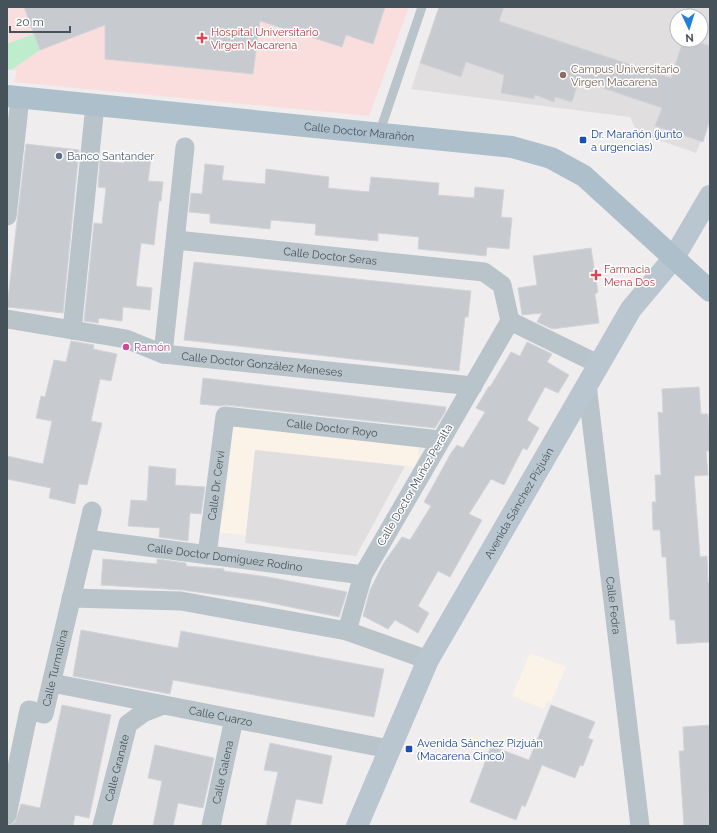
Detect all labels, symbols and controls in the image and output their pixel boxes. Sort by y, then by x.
scale bar [10,8,70,34]
north arrow [669,8,709,48]
text: 20 m [16,15,44,29]
place label: Hospital Universitario Virgen Macarena [211,26,319,52]
text: N [685,31,694,44]
marker: Hospital Universitario Virgen Macarena [196,32,208,44]
place label: Campus Universitario Virgen Macarena [571,63,680,89]
marker: Campus Universitario Virgen Macarena [558,70,568,80]
street label: Calle Doctor Marañón [303,120,415,144]
place label: Dr. Marañón (junto a urgencias) [591,128,683,154]
marker: Dr. Marañón (junto a urgencias) [578,135,588,145]
place label: Banco Santander [67,150,154,163]
marker: Banco Santander [54,151,64,161]
street label: Calle Doctor Seras [283,245,378,267]
place label: Farmacia Mena Dos [604,263,655,289]
marker: Farmacia Mena Dos [591,270,601,280]
place label: Ramón [134,341,170,354]
marker: Ramón [121,342,131,352]
street label: Calle Doctor González Meneses [181,349,343,379]
street label: Calle Doctor Royo [286,416,379,440]
street label: Calle Doctor Muñoz Peralta [375,422,455,548]
street label: Avenida Sánchez Pizjuán [482,445,556,561]
street label: Calle Dr. Cervi [205,450,227,521]
street label: Calle Doctor Domíguez Rodino [146,541,304,574]
street label: Calle Fedra [604,576,623,635]
street label: Calle Turmalina [39,628,70,708]
street label: Calle Cuarzo [188,703,254,729]
street label: Calle Granate [102,732,132,803]
place label: Avenida Sánchez Pizjuán (Macarena Cinco) [417,737,543,763]
street label: Calle Galena [209,739,236,805]
marker: Avenida Sánchez Pizjuán (Macarena Cinco) [404,744,414,754]

